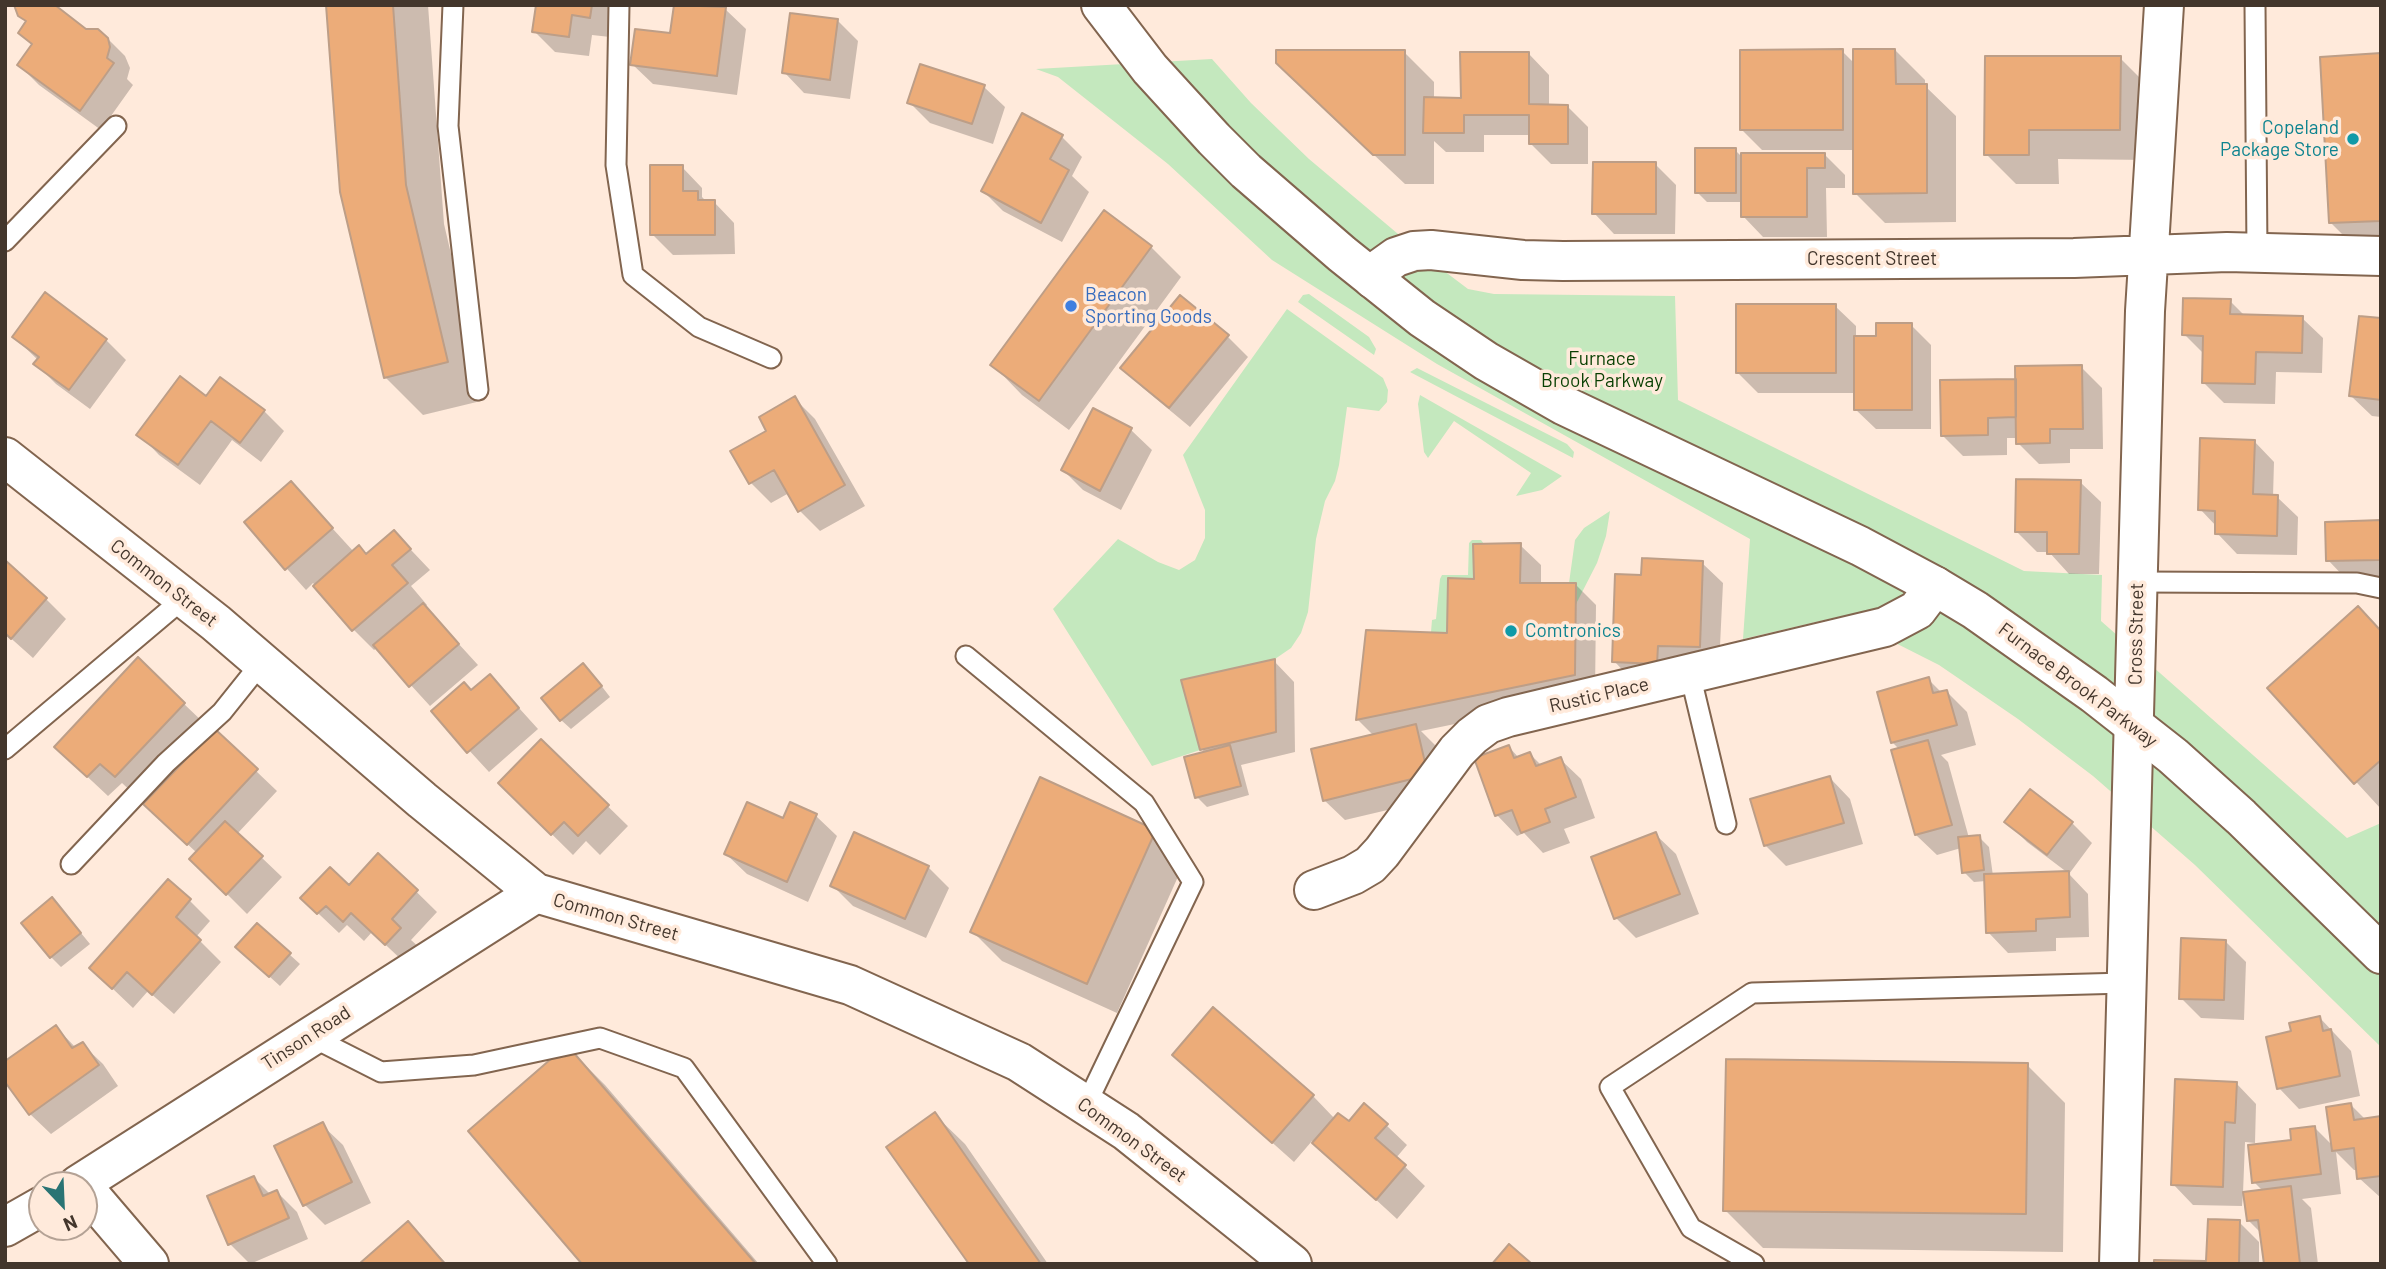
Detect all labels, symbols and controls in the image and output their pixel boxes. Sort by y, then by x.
place label: Copeland Package Store [2220,117,2339,161]
marker: Copeland Package Store [2345,131,2361,147]
street label: Crescent Street [1807,248,1937,270]
place label: Beacon Sporting Goods [1085,284,1212,328]
marker: Beacon Sporting Goods [1063,298,1079,314]
park label: Furnace Brook Parkway [1541,348,1663,392]
street label: Common Street [106,534,222,632]
street label: Cross Street [2124,583,2148,685]
street label: Furnace Brook Parkway [1994,618,2162,752]
place label: Comtronics [1525,620,1621,642]
marker: Comtronics [1503,623,1519,639]
street label: Rustic Place [1547,672,1651,718]
street label: Common Street [551,888,681,946]
street label: Tinson Road [257,1001,355,1075]
street label: Common Street [1073,1093,1191,1187]
north arrow [28,1171,98,1241]
text: N [60,1211,81,1237]

